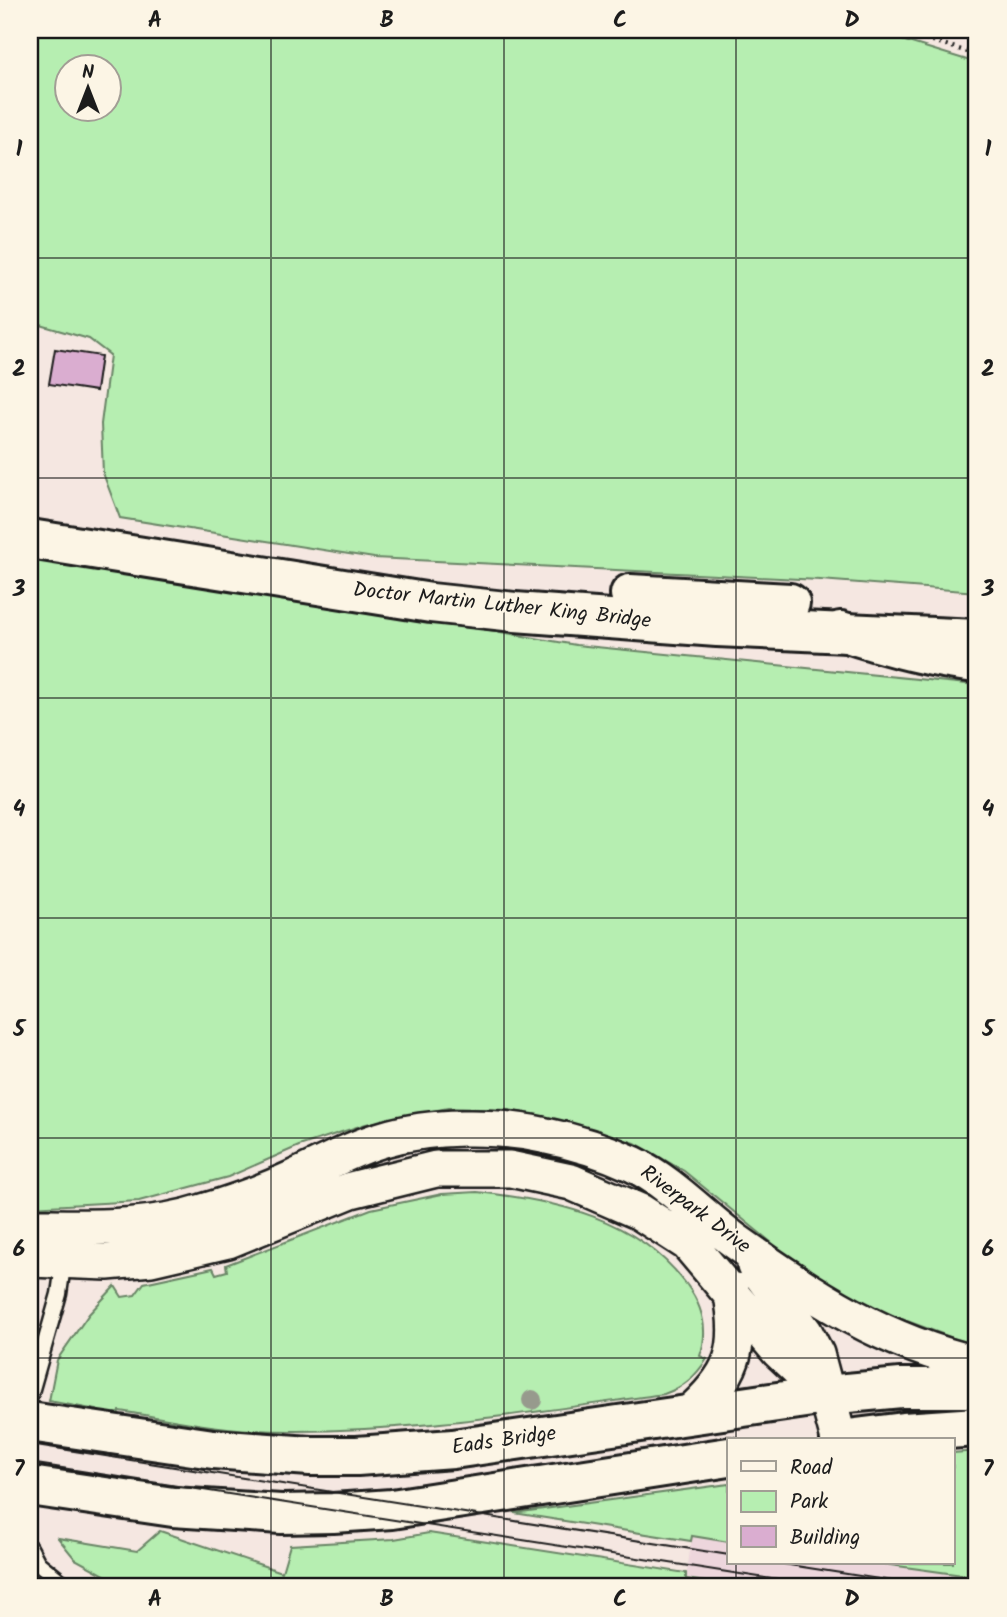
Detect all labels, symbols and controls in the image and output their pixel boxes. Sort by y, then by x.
text: A [148,3,162,39]
text: B [380,3,394,39]
text: C [613,3,627,39]
text: D [844,3,860,39]
north arrow [52,52,122,122]
text: N [82,58,94,88]
text: 1 [16,132,23,168]
text: 1 [985,132,992,168]
text: 2 [12,352,26,388]
text: 2 [981,352,995,388]
text: 3 [12,572,26,608]
text: 3 [981,572,995,608]
street label: Doctor Martin Luther King Bridge [351,574,653,638]
text: 4 [13,792,26,828]
text: 4 [982,792,995,828]
text: 5 [12,1012,27,1048]
text: 5 [981,1012,996,1048]
street label: Riverpark Drive [633,1157,758,1263]
text: 6 [13,1232,25,1268]
text: 6 [982,1232,994,1268]
street label: Eads Bridge [450,1417,559,1465]
legend [727,1438,954,1564]
text: 7 [14,1452,26,1488]
text: Road [790,1452,833,1485]
text: 7 [983,1452,995,1488]
text: Park [790,1486,828,1519]
text: Building [790,1522,860,1555]
text: A [148,1582,162,1617]
text: B [380,1582,394,1617]
text: C [613,1582,627,1617]
text: D [844,1582,860,1617]

